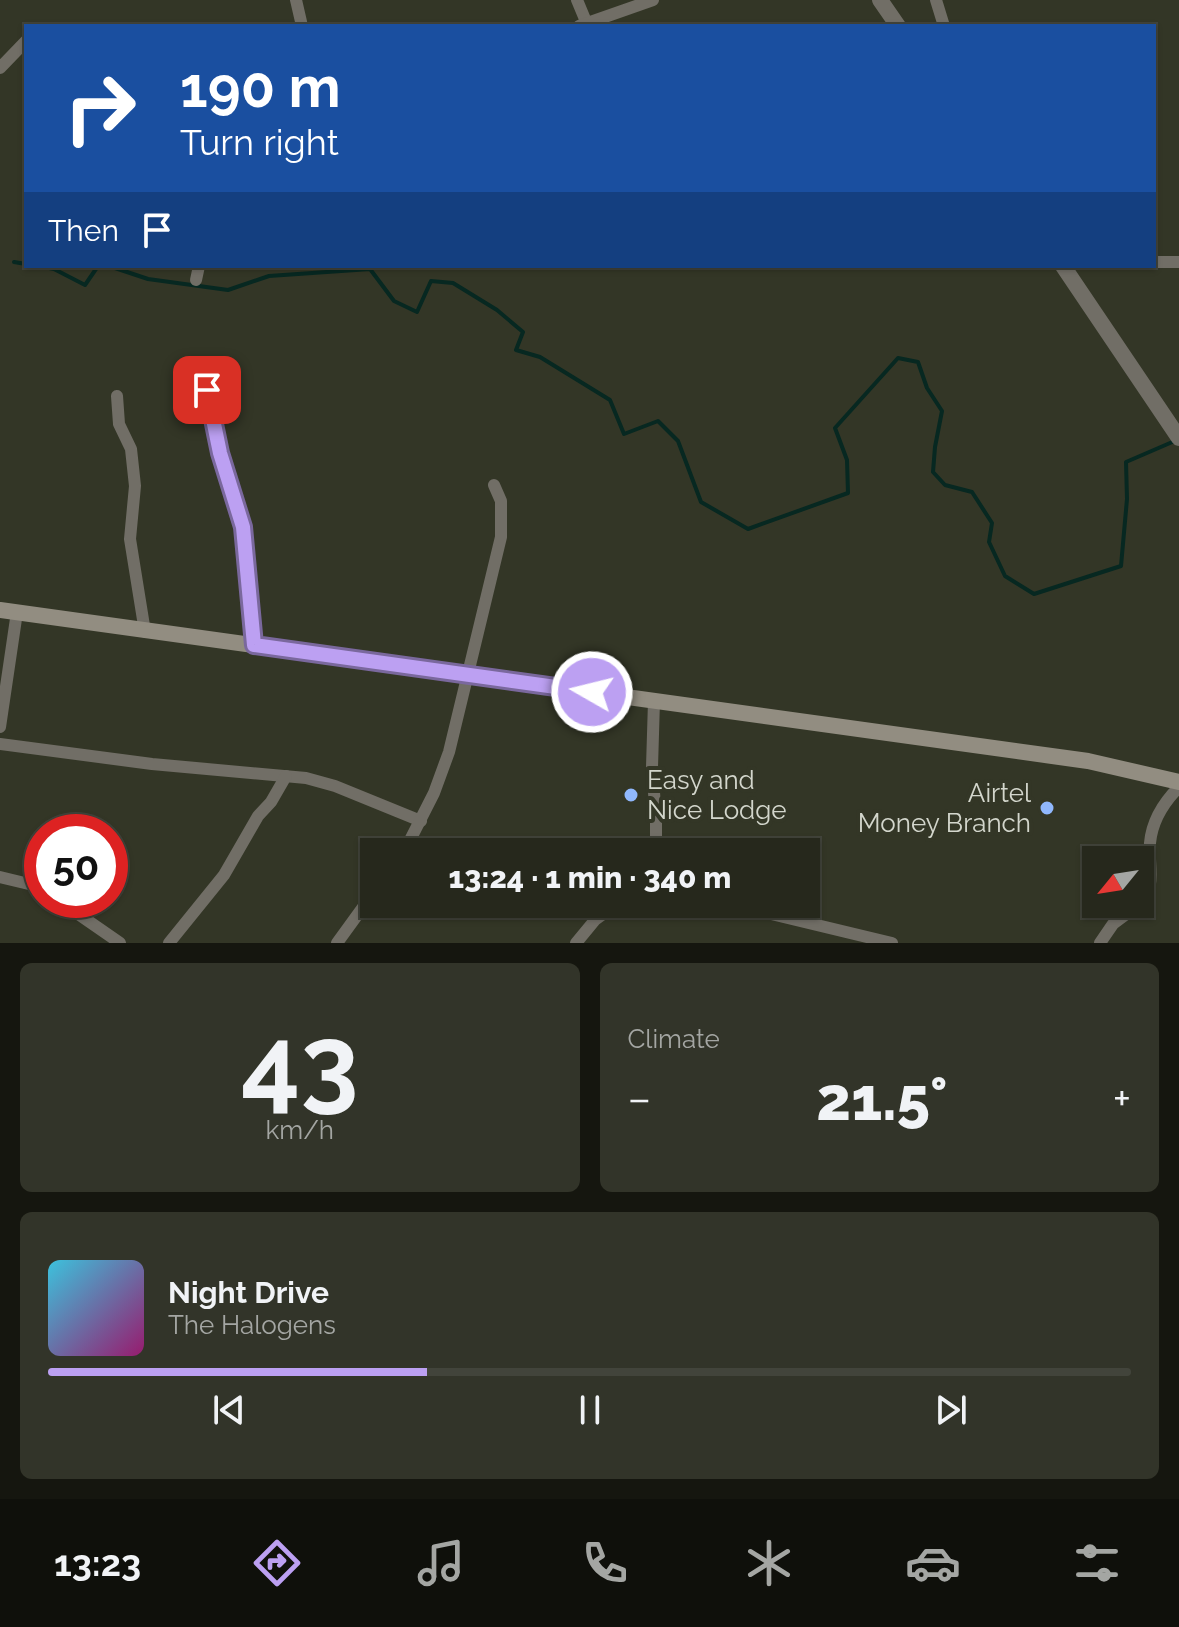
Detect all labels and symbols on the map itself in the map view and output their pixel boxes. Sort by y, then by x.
pin [173,356,241,424]
position arrow [550,650,634,734]
place label: Easy and Nice Lodge [647,765,787,825]
place label: Airtel Money Branch [858,778,1032,838]
marker: Easy and Nice Lodge [622,786,640,804]
marker: Airtel Money Branch [1038,799,1056,817]
speed limit sign: 50 [24,814,128,918]
north arrow [1082,846,1154,918]

